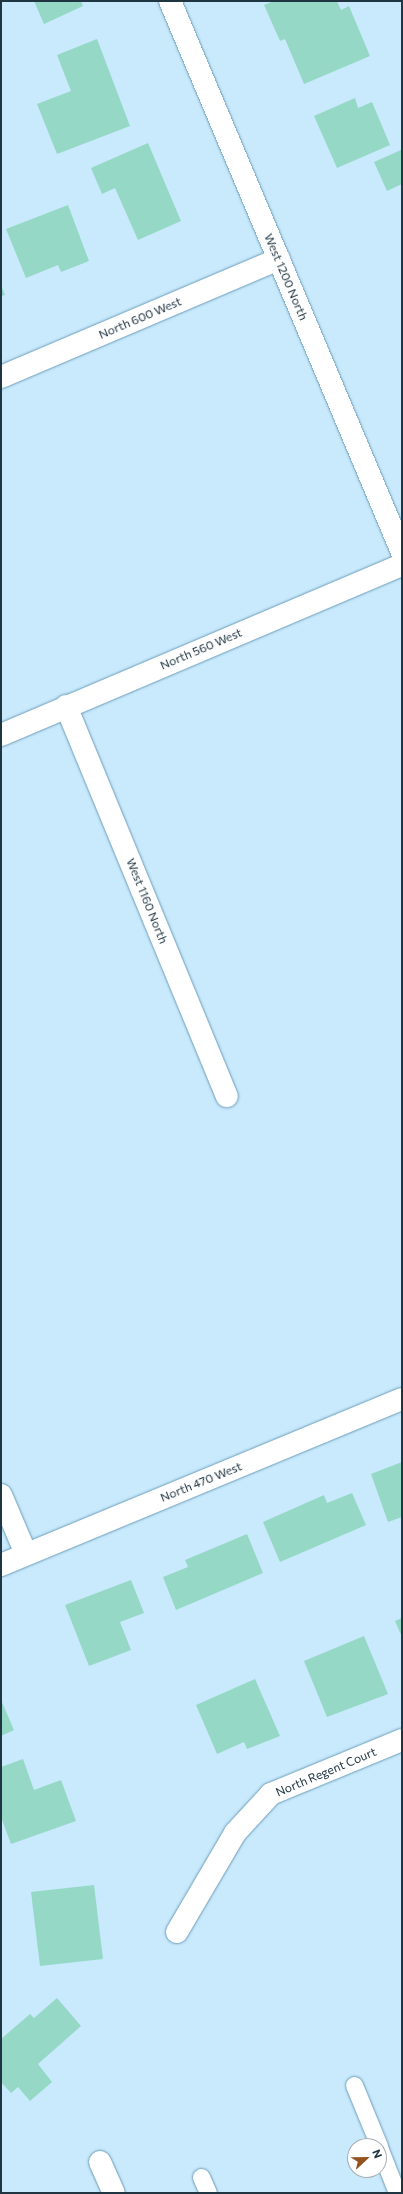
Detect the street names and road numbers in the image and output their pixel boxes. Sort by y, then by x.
street label: West 1200 North [261,231,311,323]
street label: North 600 West [96,294,184,342]
street label: North 560 West [158,625,244,673]
street label: West 1160 North [123,856,171,946]
street label: North 470 West [158,1459,244,1505]
street label: North Regent Court [274,1744,378,1800]

